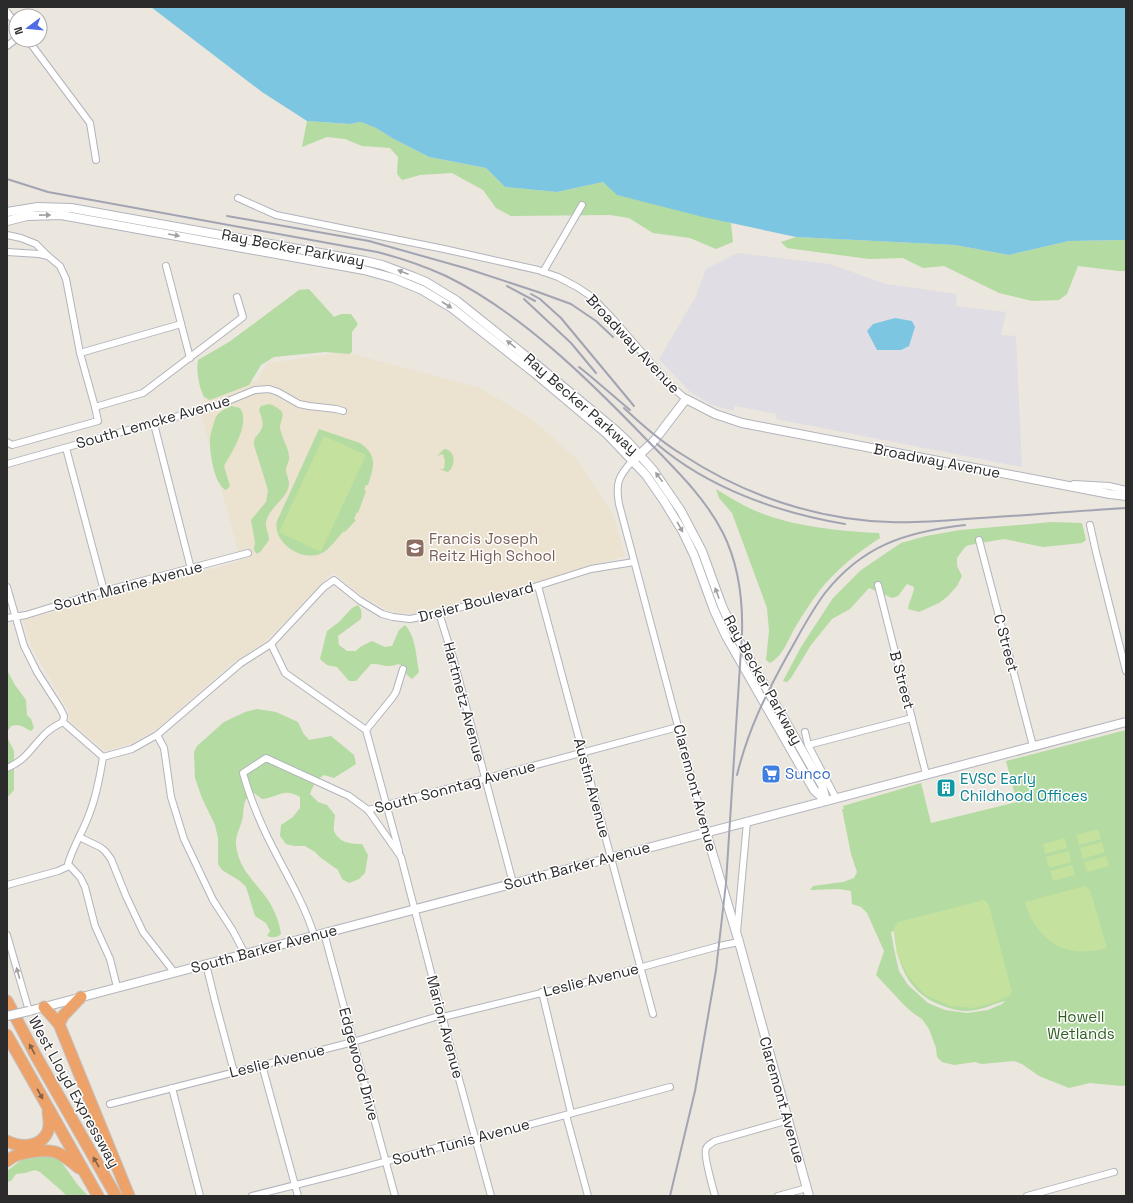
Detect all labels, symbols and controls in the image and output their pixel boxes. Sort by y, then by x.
north arrow [8,8,48,48]
text: N [11,25,26,36]
one-way arrow [39,212,52,218]
street label: Ray Becker Parkway [220,224,366,271]
one-way arrow [168,232,180,238]
one-way arrow [397,269,409,275]
street label: Broadway Avenue [582,290,684,397]
one-way arrow [442,301,452,309]
one-way arrow [506,339,517,348]
street label: Ray Becker Parkway [520,349,642,459]
street label: South Lemcke Avenue [74,390,232,453]
street label: Broadway Avenue [872,439,1002,482]
one-way arrow [655,472,663,483]
one-way arrow [676,521,683,532]
place label: Francis Joseph Reitz High School [429,529,555,565]
school or university icon: Francis Joseph Reitz High School [404,537,426,559]
street label: South Marine Avenue [51,556,204,615]
street label: Dreier Boulevard [416,577,536,626]
one-way arrow [714,587,720,599]
street label: Ray Becker Parkway [720,612,807,748]
street label: C Street [990,612,1023,674]
street label: Hartmetz Avenue [439,640,490,764]
street label: B Street [886,649,919,711]
street label: Claremont Avenue [669,722,722,854]
street label: Austin Avenue [570,736,615,840]
street label: South Sonntag Avenue [372,756,538,817]
supermarket icon: Sunco [760,763,782,785]
place label: Sunco [785,764,831,783]
place label: EVSC Early Childhood Offices [960,769,1088,805]
building icon: EVSC Early Childhood Offices [935,777,957,799]
street label: South Barker Avenue [502,837,652,894]
street label: South Barker Avenue [189,920,339,977]
street label: Leslie Avenue [541,958,641,1001]
one-way arrow [15,967,21,979]
street label: Marion Avenue [423,973,468,1081]
street label: Edgewood Drive [335,1005,384,1123]
park label: Howell Wetlands [1047,1007,1115,1043]
street label: West Lloyd Expressway [25,1013,124,1171]
street label: Claremont Avenue [755,1034,810,1165]
street label: Leslie Avenue [227,1039,327,1082]
one-way arrow [29,1043,36,1055]
one-way arrow [36,1088,43,1100]
street label: South Tunis Avenue [390,1114,532,1169]
one-way arrow [93,1156,100,1168]

